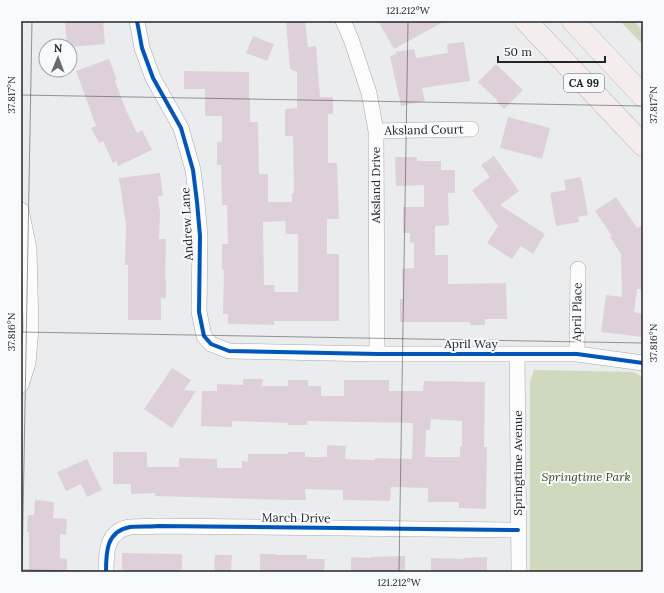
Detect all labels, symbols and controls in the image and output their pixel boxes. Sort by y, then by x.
text: 121.212°W [386,4,431,17]
north arrow [38,38,78,78]
scale bar [498,38,605,64]
text: N [54,41,63,55]
text: 50 m [504,44,532,59]
road number: CA 99 [564,74,604,92]
text: 37.817°N [5,76,18,114]
text: 37.817°N [647,86,660,124]
street label: Aksland Court [383,121,464,138]
street label: Aksland Drive [368,146,383,224]
street label: Andrew Lane [177,186,196,262]
street label: April Place [568,282,585,343]
text: 37.816°N [5,312,18,351]
text: 37.816°N [647,323,660,362]
street label: April Way [443,336,498,351]
street label: Springtime Avenue [510,410,525,516]
park label: Springtime Park [541,469,631,484]
street label: March Drive [261,509,331,526]
text: 121.212°W [377,576,422,589]

